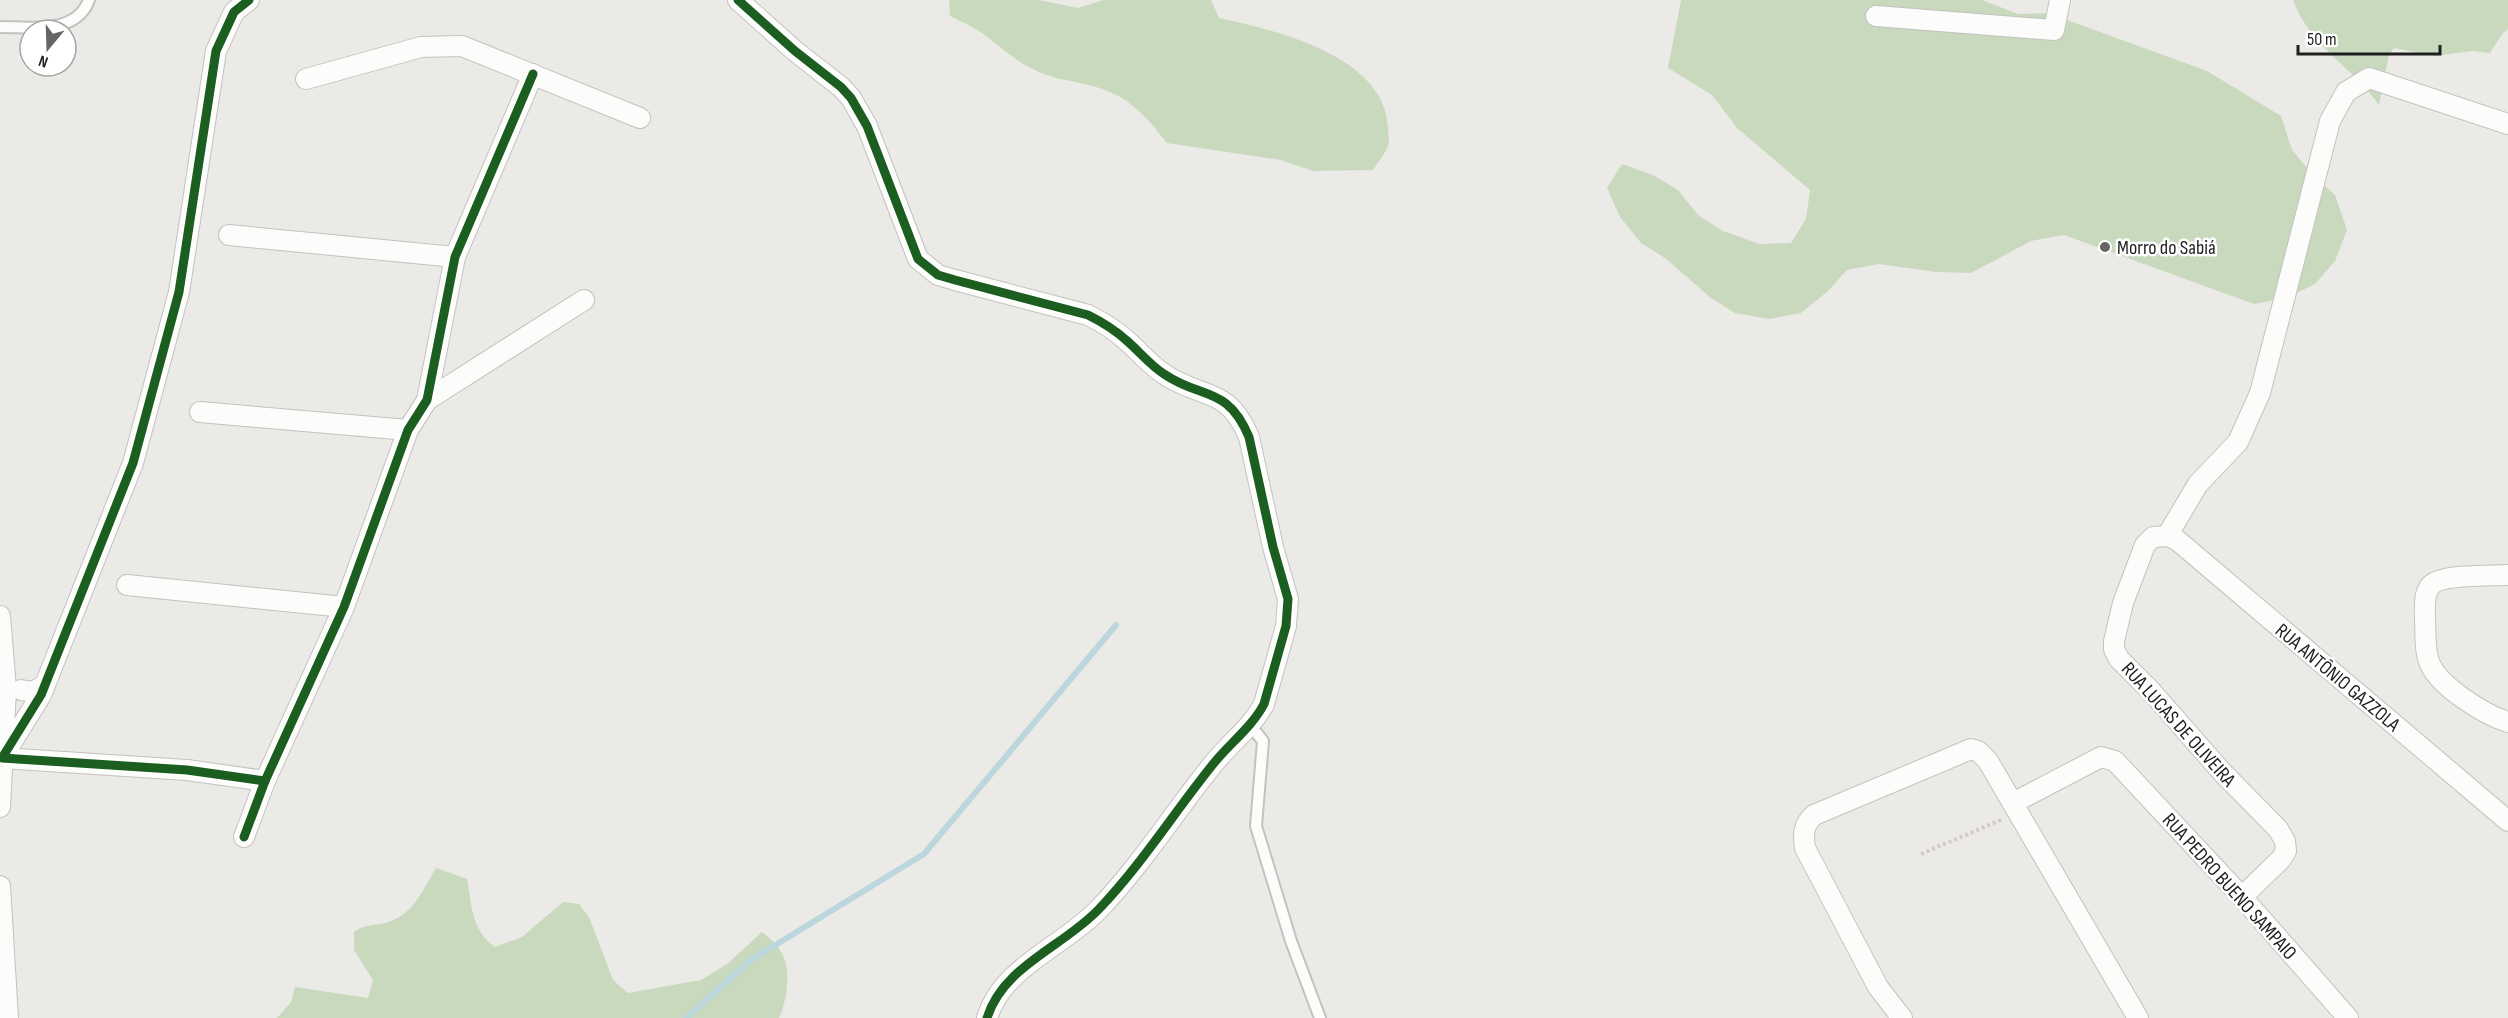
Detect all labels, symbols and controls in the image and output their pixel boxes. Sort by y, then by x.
north arrow [18,18,78,78]
scale bar [2298,18,2440,56]
text: 50 m [2307,29,2337,50]
text: N [36,50,51,71]
place label: Morro do Sabiá [2117,236,2216,260]
marker: Morro do Sabiá [2098,240,2112,254]
street label: RUA ANTÔNIO GAZZOLA [2270,619,2405,737]
street label: RUA LUCAS DE OLIVEIRA [2116,658,2241,792]
street label: RUA PEDRO BUENO SAMPAIO [2157,808,2301,965]

